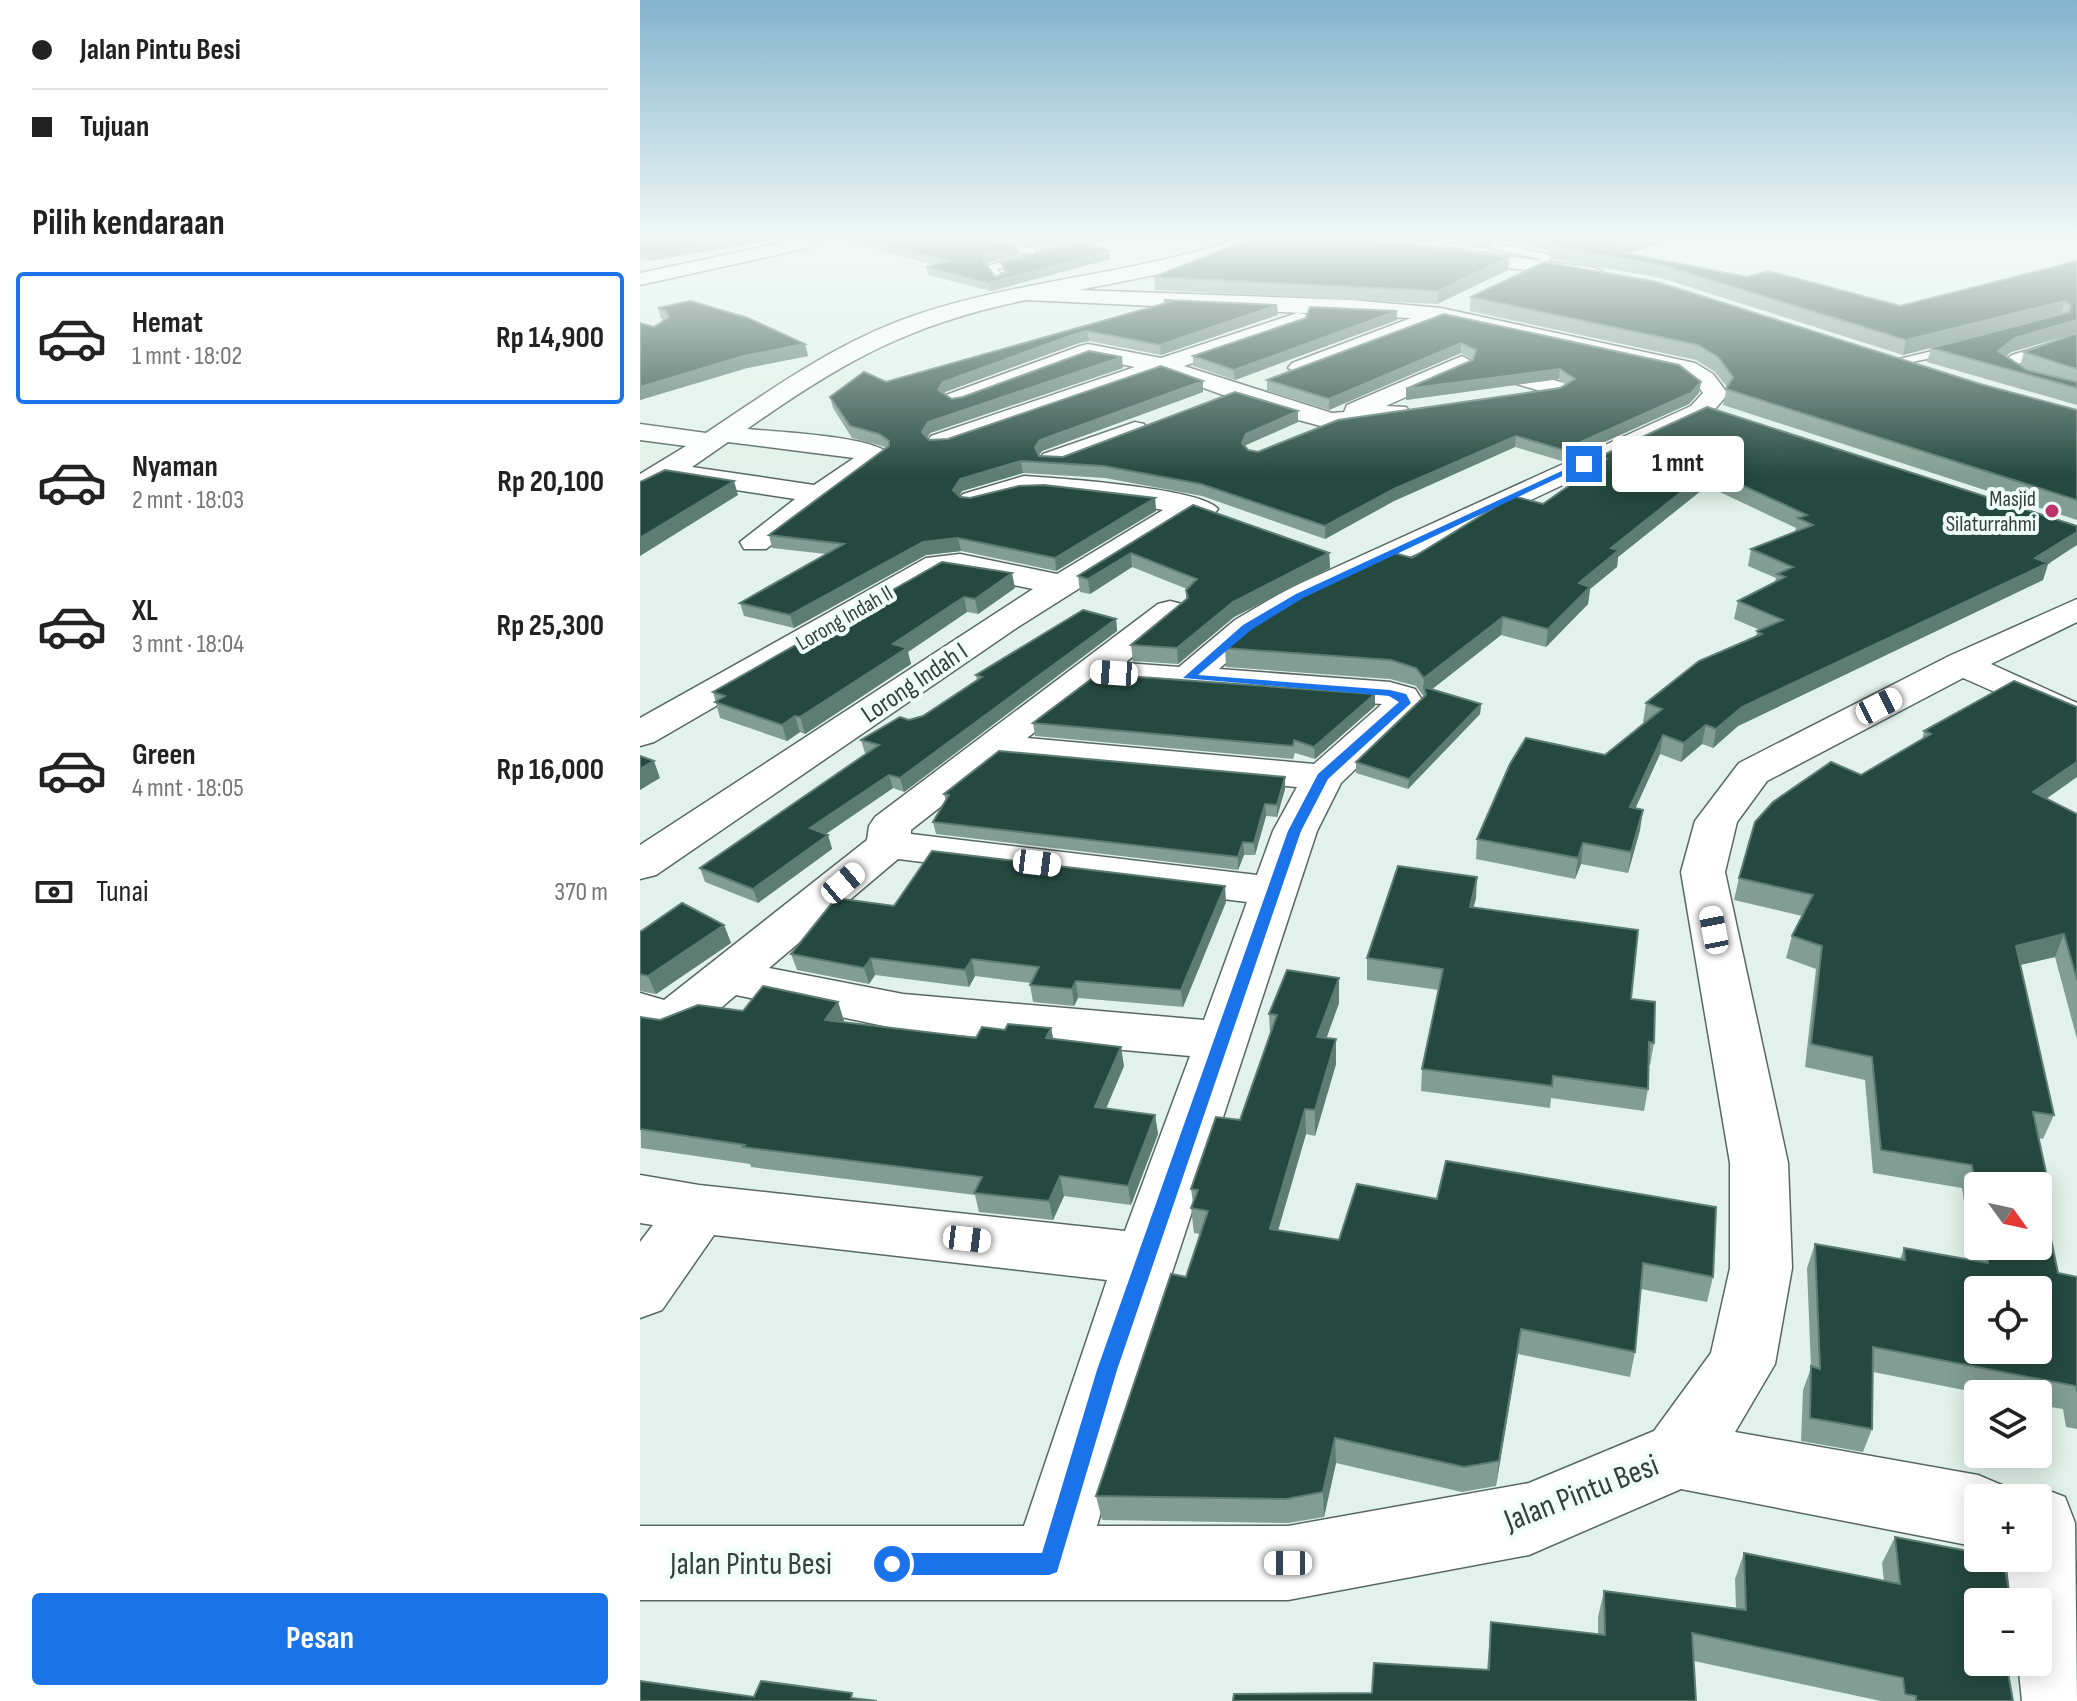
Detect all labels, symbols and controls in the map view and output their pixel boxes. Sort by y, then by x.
text: Jalan Pintu Besi [80,32,241,68]
text: Tujuan [80,109,149,145]
text: Pilih kendaraan [32,202,225,245]
icon: car [36,302,108,374]
text: Hemat [132,305,203,341]
text: Rp 14,900 [496,320,604,356]
text: 1 mnt · 18:02 [132,341,242,372]
callout: 1 mnt [1612,436,1744,492]
icon: car [36,446,108,518]
route end [1566,446,1602,482]
text: 1 mnt [1652,448,1704,479]
text: Nyaman [132,449,218,485]
text: Rp 20,100 [497,464,604,500]
text: 2 mnt · 18:03 [132,485,244,516]
place label: Masjid Silaturrahmi [1946,486,2036,538]
marker: Masjid Silaturrahmi [2043,502,2061,520]
street label: Lorong Indah II [792,580,898,657]
icon: car [36,590,108,662]
text: XL [132,593,158,629]
text: Rp 25,300 [496,608,604,644]
text: 3 mnt · 18:04 [132,629,244,660]
street label: Lorong Indah I [856,636,974,730]
car [1089,659,1139,687]
car [1852,684,1906,728]
icon: car [36,734,108,806]
text: Green [132,737,196,773]
text: Rp 16,000 [496,752,604,788]
text: 4 mnt · 18:05 [132,773,244,804]
car [1012,848,1062,878]
car [817,858,869,908]
icon: cash [32,870,76,914]
text: Tunai [96,874,149,910]
text: 370 m [554,877,608,908]
car [1698,904,1730,956]
north arrow [1964,1172,2052,1260]
map controls [1964,1172,2052,1676]
car [942,1224,992,1254]
button: locate [1964,1276,2052,1364]
button: layers [1964,1380,2052,1468]
street label: Jalan Pintu Besi [1498,1446,1664,1541]
button: + [1964,1484,2052,1572]
street label: Jalan Pintu Besi [669,1545,832,1584]
route start [874,1546,910,1582]
car [1264,1551,1312,1575]
button: − [1964,1588,2052,1676]
button: Pesan [32,1593,608,1685]

